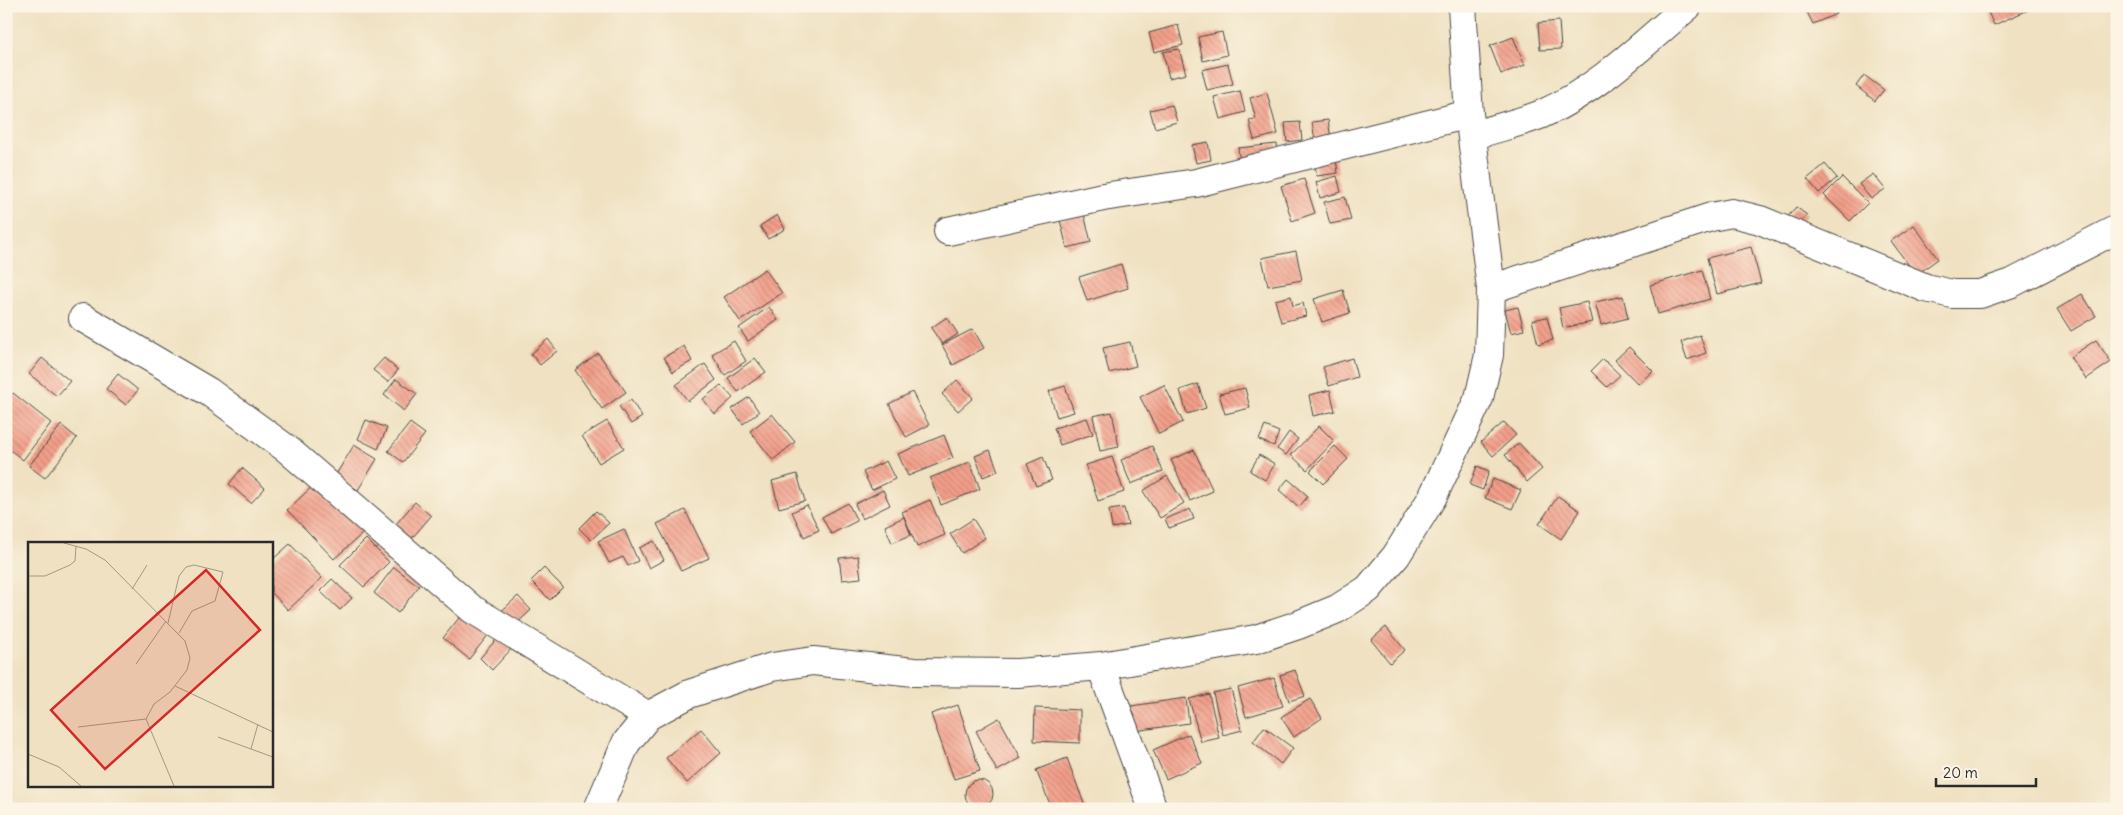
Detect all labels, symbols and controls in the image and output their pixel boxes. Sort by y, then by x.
inset map [28,542,272,788]
scale bar [1936,755,2036,787]
text: 20 m [1943,763,1978,782]

